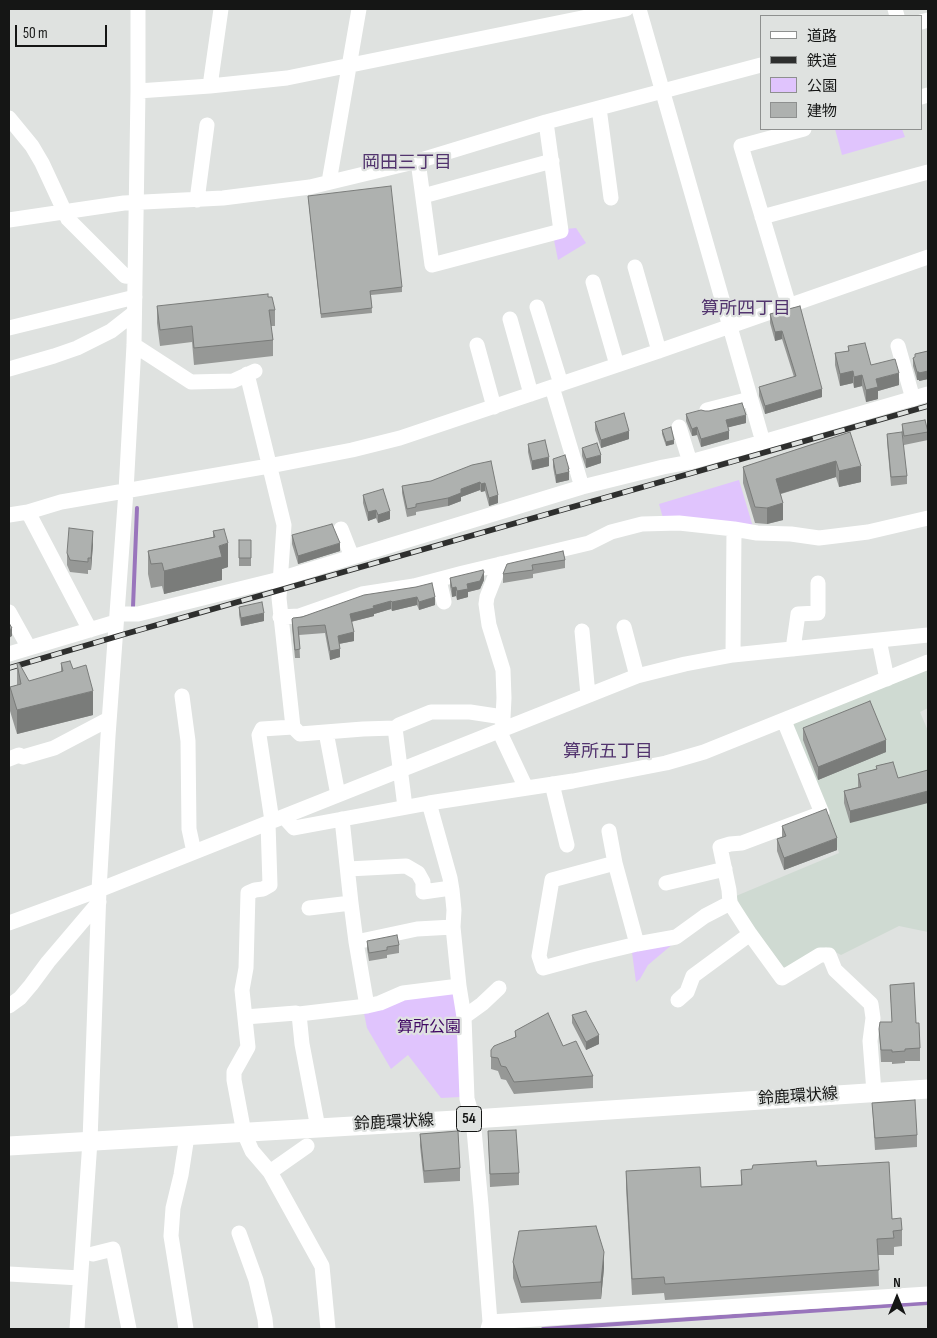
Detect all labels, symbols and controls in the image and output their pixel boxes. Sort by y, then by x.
scale bar [18,15,110,47]
legend [760,15,922,130]
text: 50 m [23,24,48,43]
text: 道路 [807,27,837,46]
text: 鉄道 [807,52,837,71]
text: 公園 [807,77,837,96]
text: 建物 [807,102,837,121]
district label: 岡田三丁目 [362,152,452,174]
district label: 算所四丁目 [701,298,791,320]
district label: 算所五丁目 [563,741,653,763]
park label: 算所公園 [397,1018,461,1038]
street label: 鈴鹿環状線 [757,1085,839,1109]
road number: 54 [456,1106,482,1132]
street label: 鈴鹿環状線 [354,1111,434,1135]
north arrow [872,1273,922,1323]
text: N [893,1274,901,1291]

